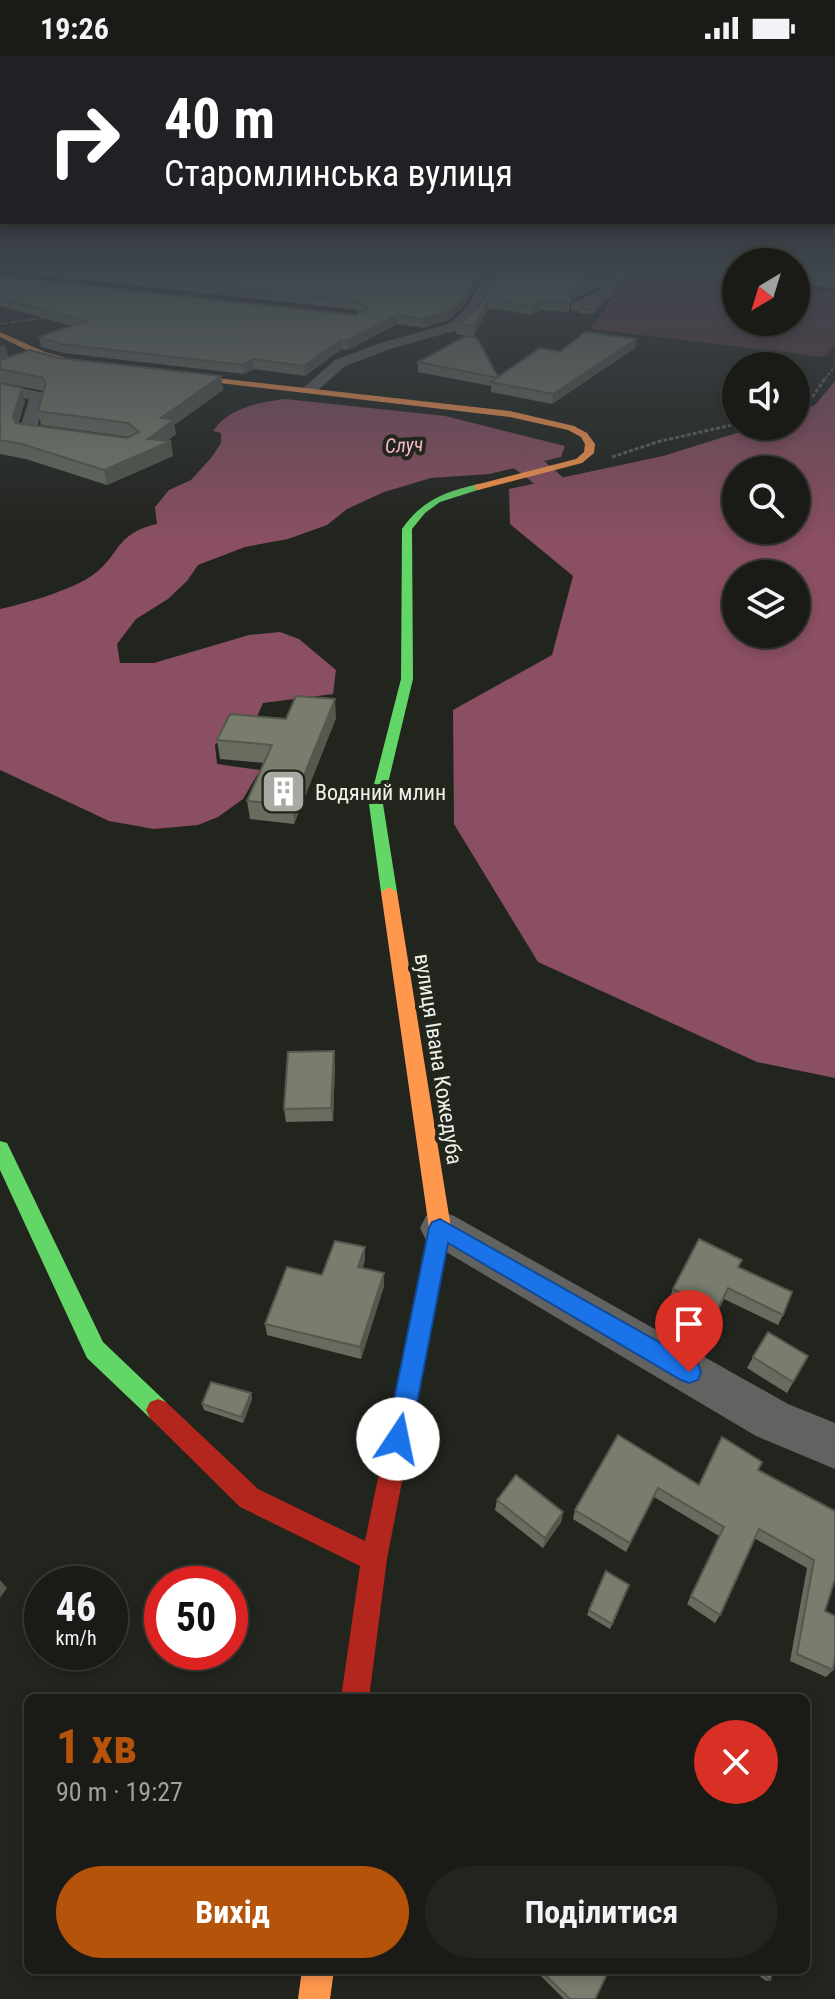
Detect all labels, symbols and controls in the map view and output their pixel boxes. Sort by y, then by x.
text: 19:26 [40,11,109,46]
text: 40 m [164,86,275,152]
icon: right [32,88,136,192]
text: Старомлинська вулиця [164,153,513,195]
north arrow [722,248,810,336]
map controls [722,248,810,648]
button: sound [722,352,810,440]
water label: Случ [384,432,424,458]
button: search [722,456,810,544]
button: layers [722,560,810,648]
building icon: Водяний млин [260,768,308,816]
place label: Водяний млин [315,780,446,805]
street label: вулиця Івана Кожедуба [409,952,468,1166]
pin [655,1290,723,1372]
icon: arrive [667,1302,711,1346]
position arrow [356,1397,440,1481]
speed limit sign: 50 [144,1566,248,1670]
text: 46 [56,1584,96,1631]
text: km/h [55,1626,97,1650]
text: 1 хв [56,1718,137,1775]
button: close [694,1720,778,1804]
text: 90 m · 19:27 [56,1777,183,1807]
button: Вихід [56,1866,409,1958]
button: Поділитися [425,1866,778,1958]

